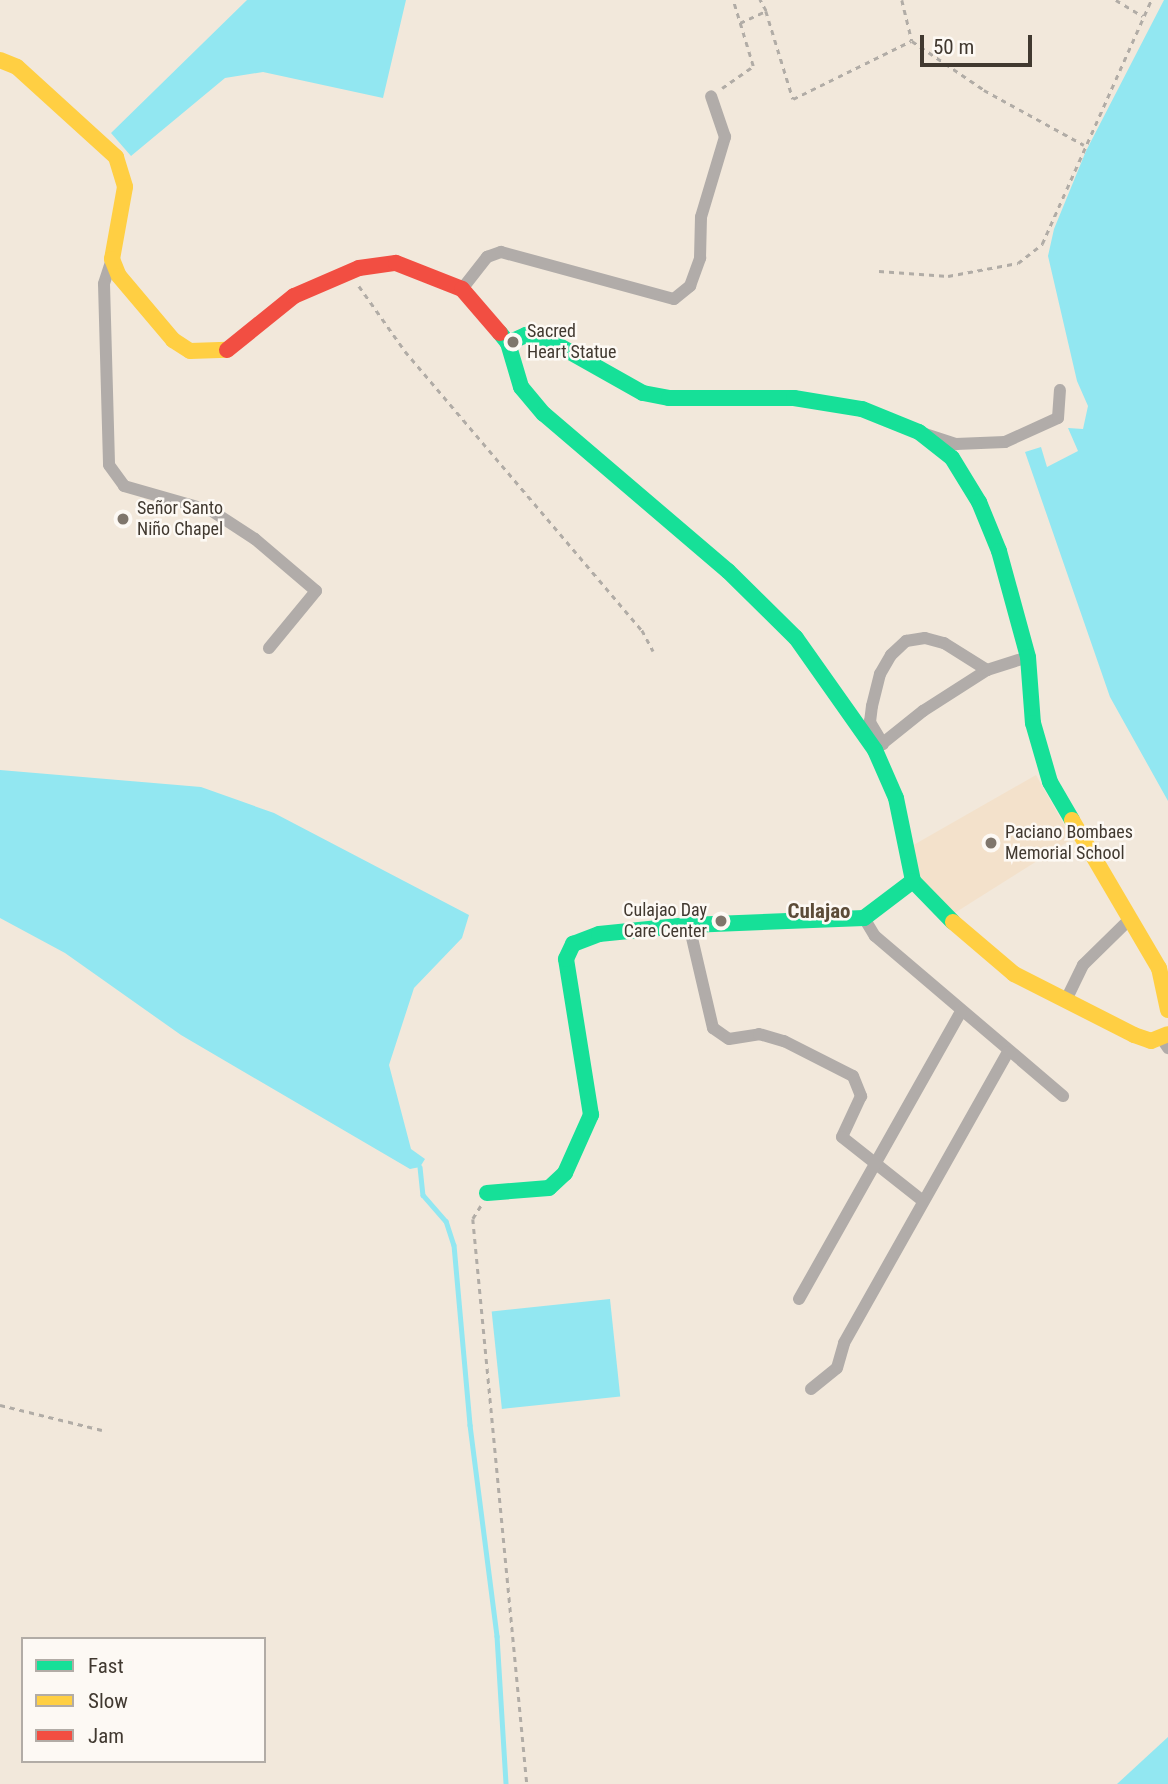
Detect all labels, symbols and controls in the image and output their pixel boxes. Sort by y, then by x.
scale bar [923,21,1035,65]
text: 50 m [933,35,974,59]
place label: Sacred Heart Statue [527,321,616,364]
marker: Sacred Heart Statue [505,334,521,350]
place label: Señor Santo Niño Chapel [137,498,223,540]
marker: Señor Santo Niño Chapel [115,511,131,527]
place label: Paciano Bombaes Memorial School [1005,822,1133,864]
marker: Paciano Bombaes Memorial School [983,835,999,851]
district label: Culajao [788,898,850,924]
place label: Culajao Day Care Center [623,900,707,942]
marker: Culajao Day Care Center [713,913,729,929]
legend [21,1637,266,1763]
text: Fast [88,1654,124,1678]
text: Slow [88,1689,128,1713]
text: Jam [88,1724,124,1748]

